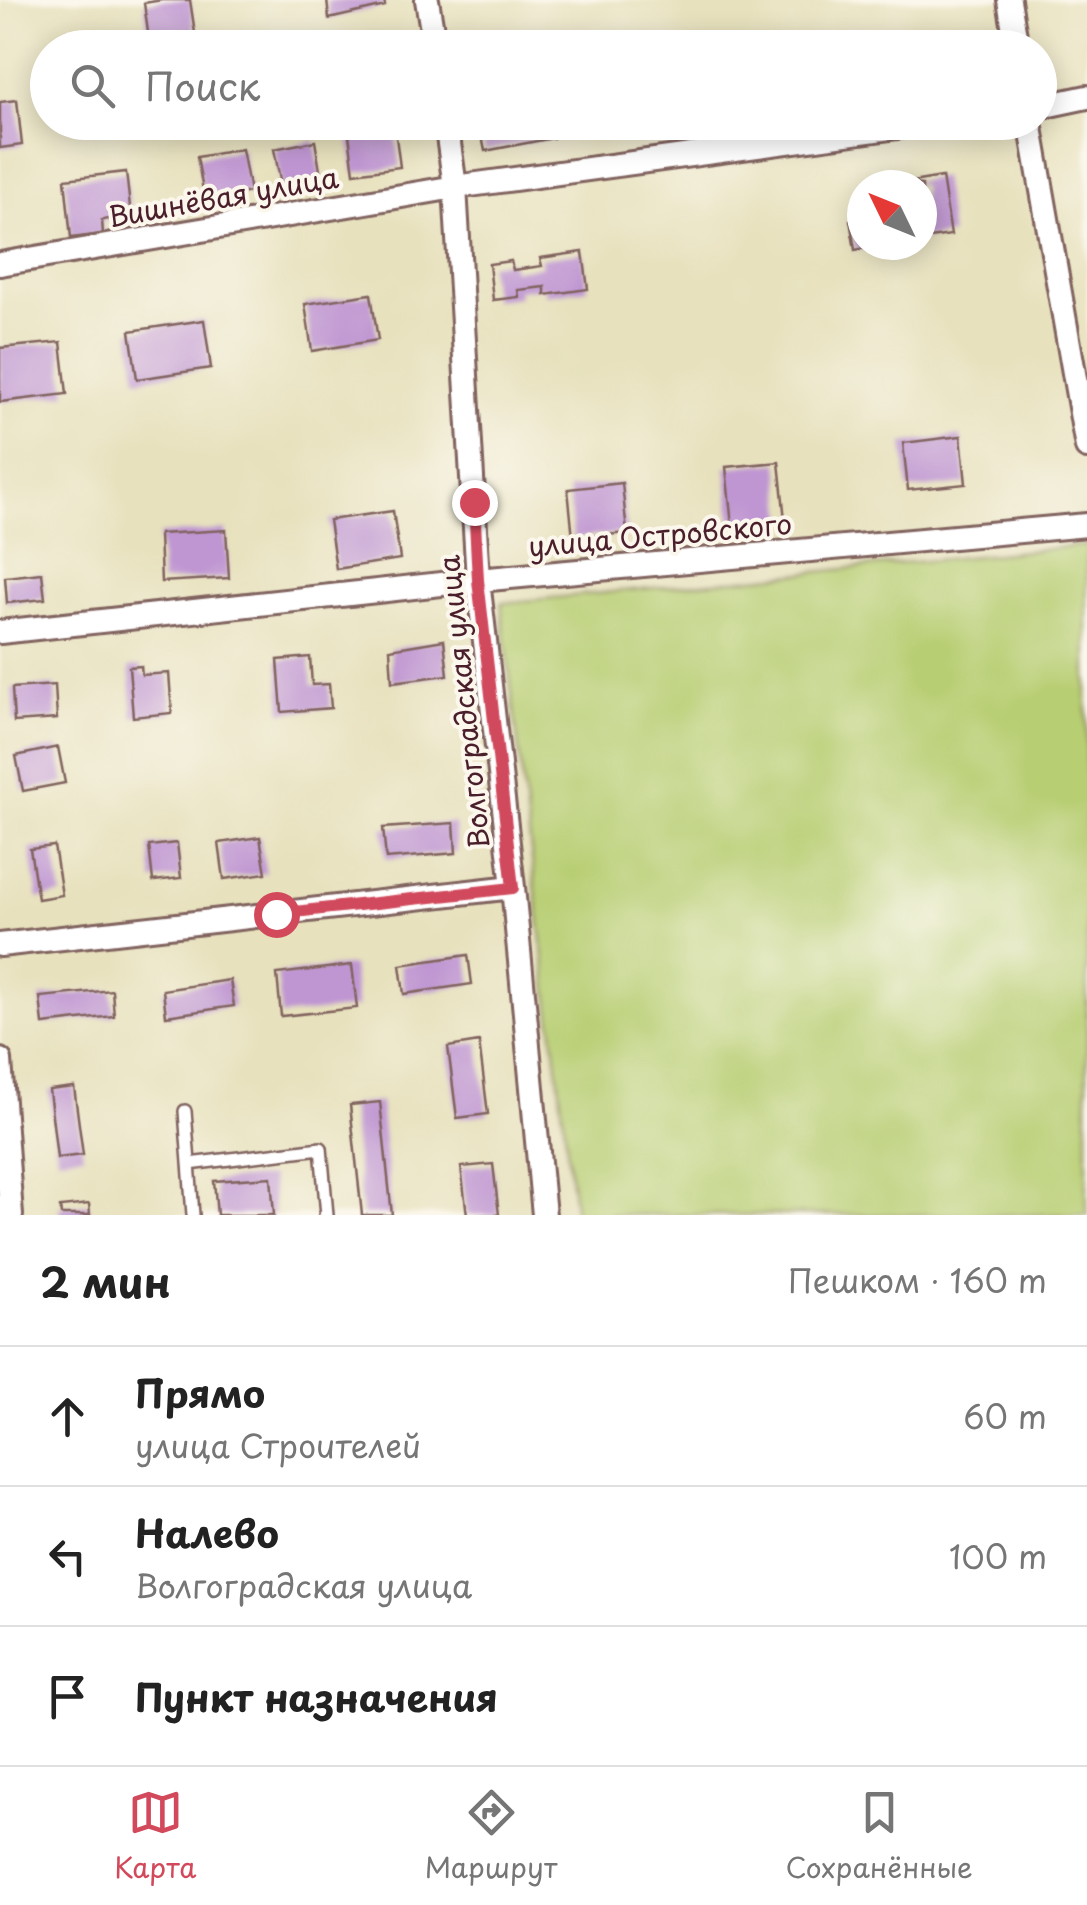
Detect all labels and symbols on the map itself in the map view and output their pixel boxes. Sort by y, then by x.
street label: Вишнёвая улица [104,155,342,237]
north arrow [847,170,937,260]
route end [452,480,498,526]
street label: улица Островского [526,501,794,567]
street label: Волгоградская улица [426,553,500,851]
route start [254,892,300,938]

